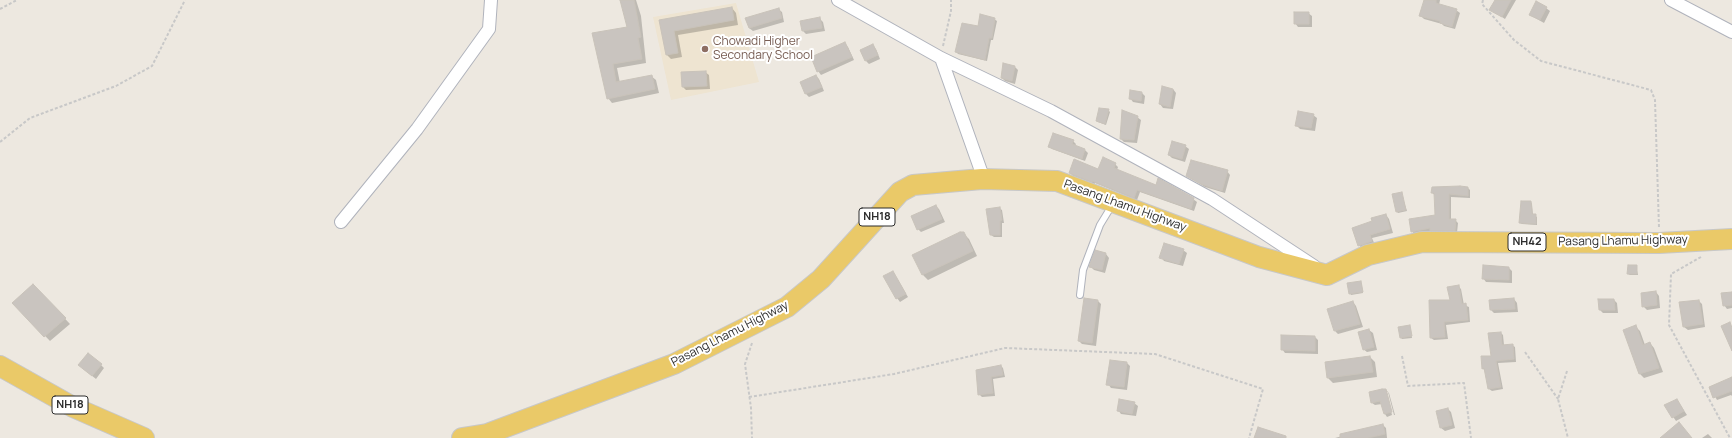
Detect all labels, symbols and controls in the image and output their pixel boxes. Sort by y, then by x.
place label: Chowadi Higher Secondary School [713,35,813,63]
marker: Chowadi Higher Secondary School [700,44,710,54]
street label: Pasang Lhamu Highway [1062,177,1188,235]
road number: NH18 [859,208,895,226]
road number: NH42 [1508,233,1546,251]
street label: Pasang Lhamu Highway [1558,233,1688,249]
street label: Pasang Lhamu Highway [669,298,791,370]
road number: NH18 [52,396,88,414]

